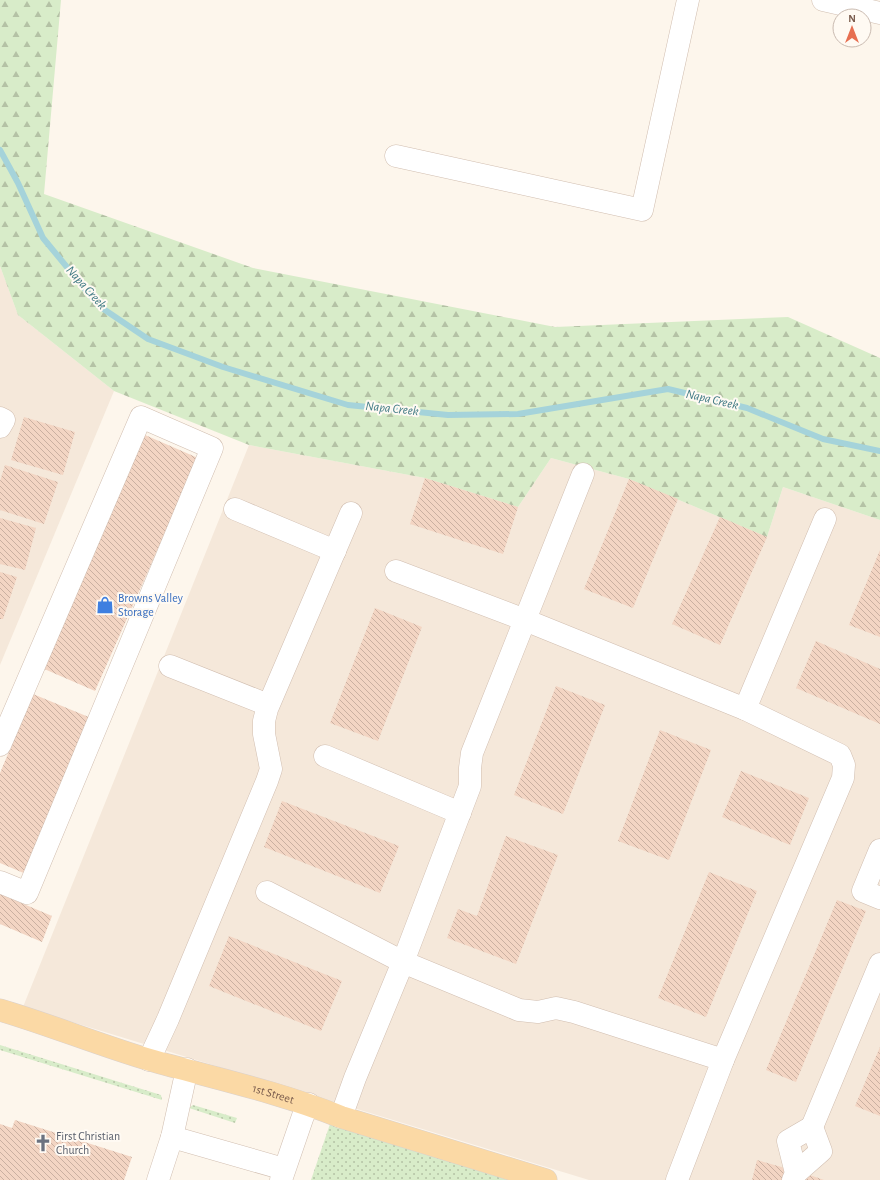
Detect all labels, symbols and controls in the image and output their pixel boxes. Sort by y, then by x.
north arrow [832,8,872,48]
text: N [848,13,856,24]
water label: Napa Creek [63,264,109,312]
water label: Napa Creek [684,388,740,412]
water label: Napa Creek [365,400,419,418]
place label: Browns Valley Storage [118,592,183,618]
shop icon: Browns Valley Storage [95,595,115,615]
street label: 1st Street [251,1082,296,1106]
place label: First Christian Church [56,1130,120,1156]
church icon: First Christian Church [33,1133,53,1153]

